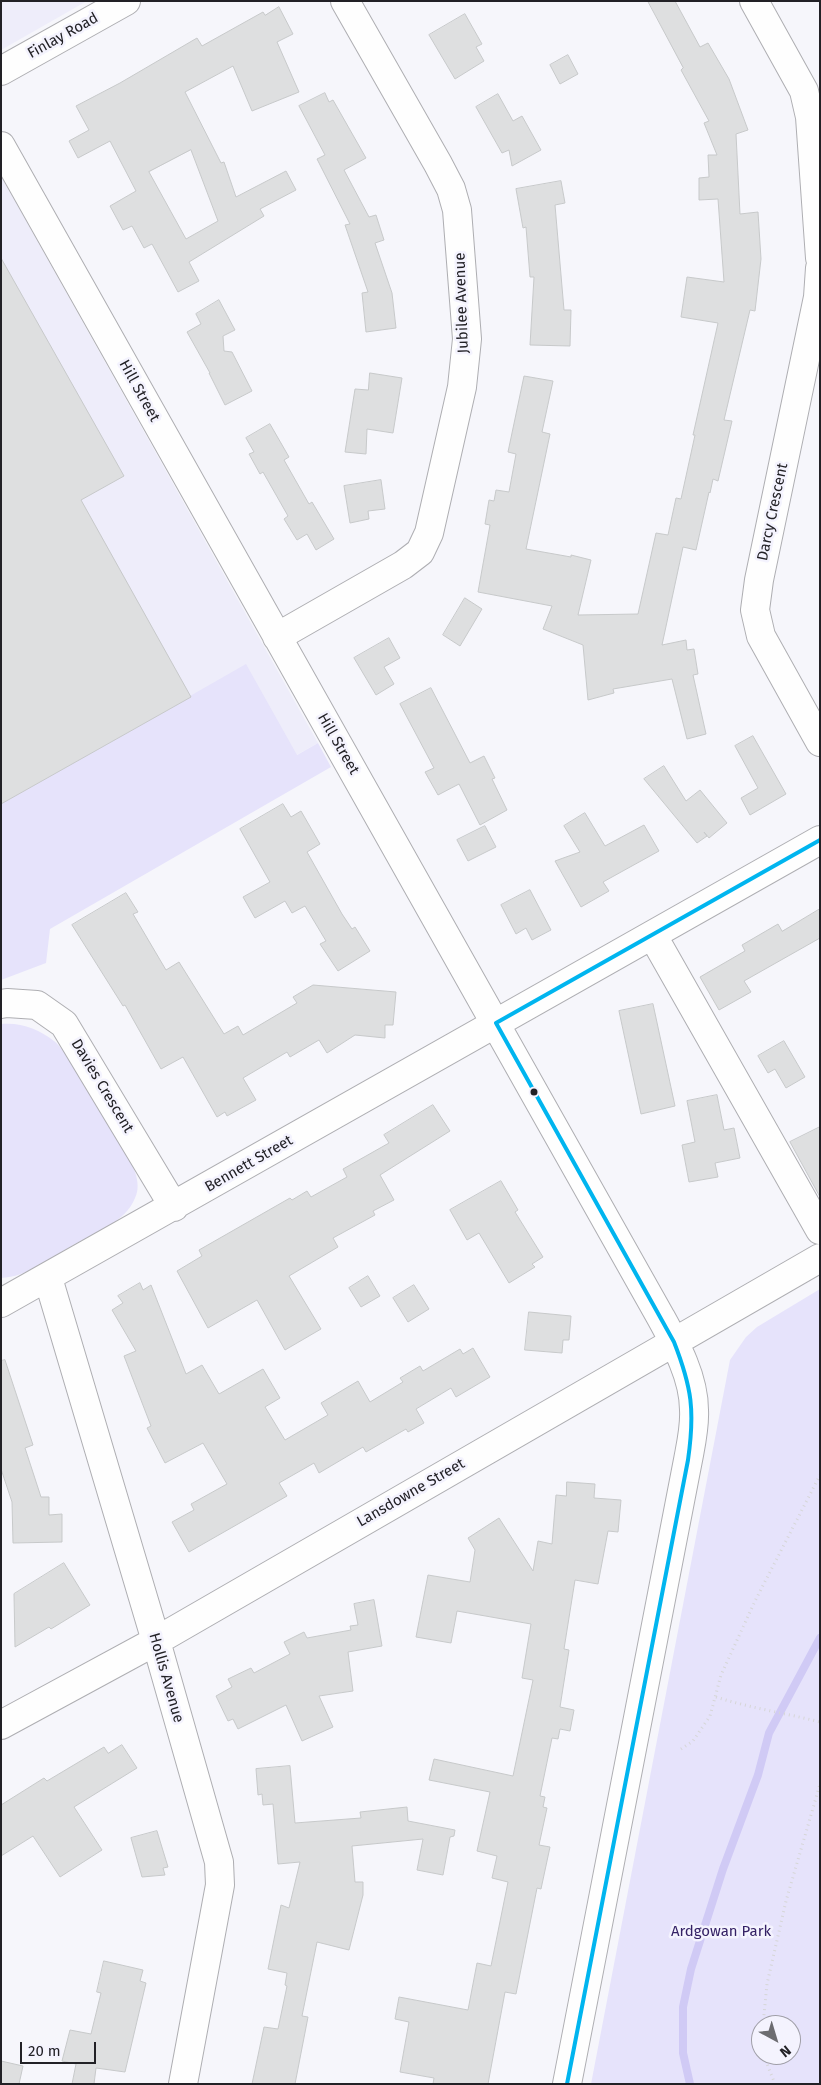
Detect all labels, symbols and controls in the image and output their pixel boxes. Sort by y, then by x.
street label: Finlay Road [25,9,101,63]
street label: Jubilee Avenue [451,252,473,354]
street label: Hill Street [115,357,163,425]
street label: Darcy Crescent [754,461,792,563]
street label: Hill Street [313,710,363,778]
street label: Davies Crescent [67,1036,137,1136]
unlabelled marker [529,1087,539,1097]
street label: Bennett Street [202,1132,296,1196]
street label: Lansdowne Street [354,1455,468,1531]
street label: Hollis Avenue [145,1631,187,1725]
park label: Ardgowan Park [671,1923,771,1941]
north arrow [751,2015,801,2065]
scale bar [22,2032,99,2064]
text: 20 m [28,2042,61,2060]
text: N [776,2042,794,2061]

